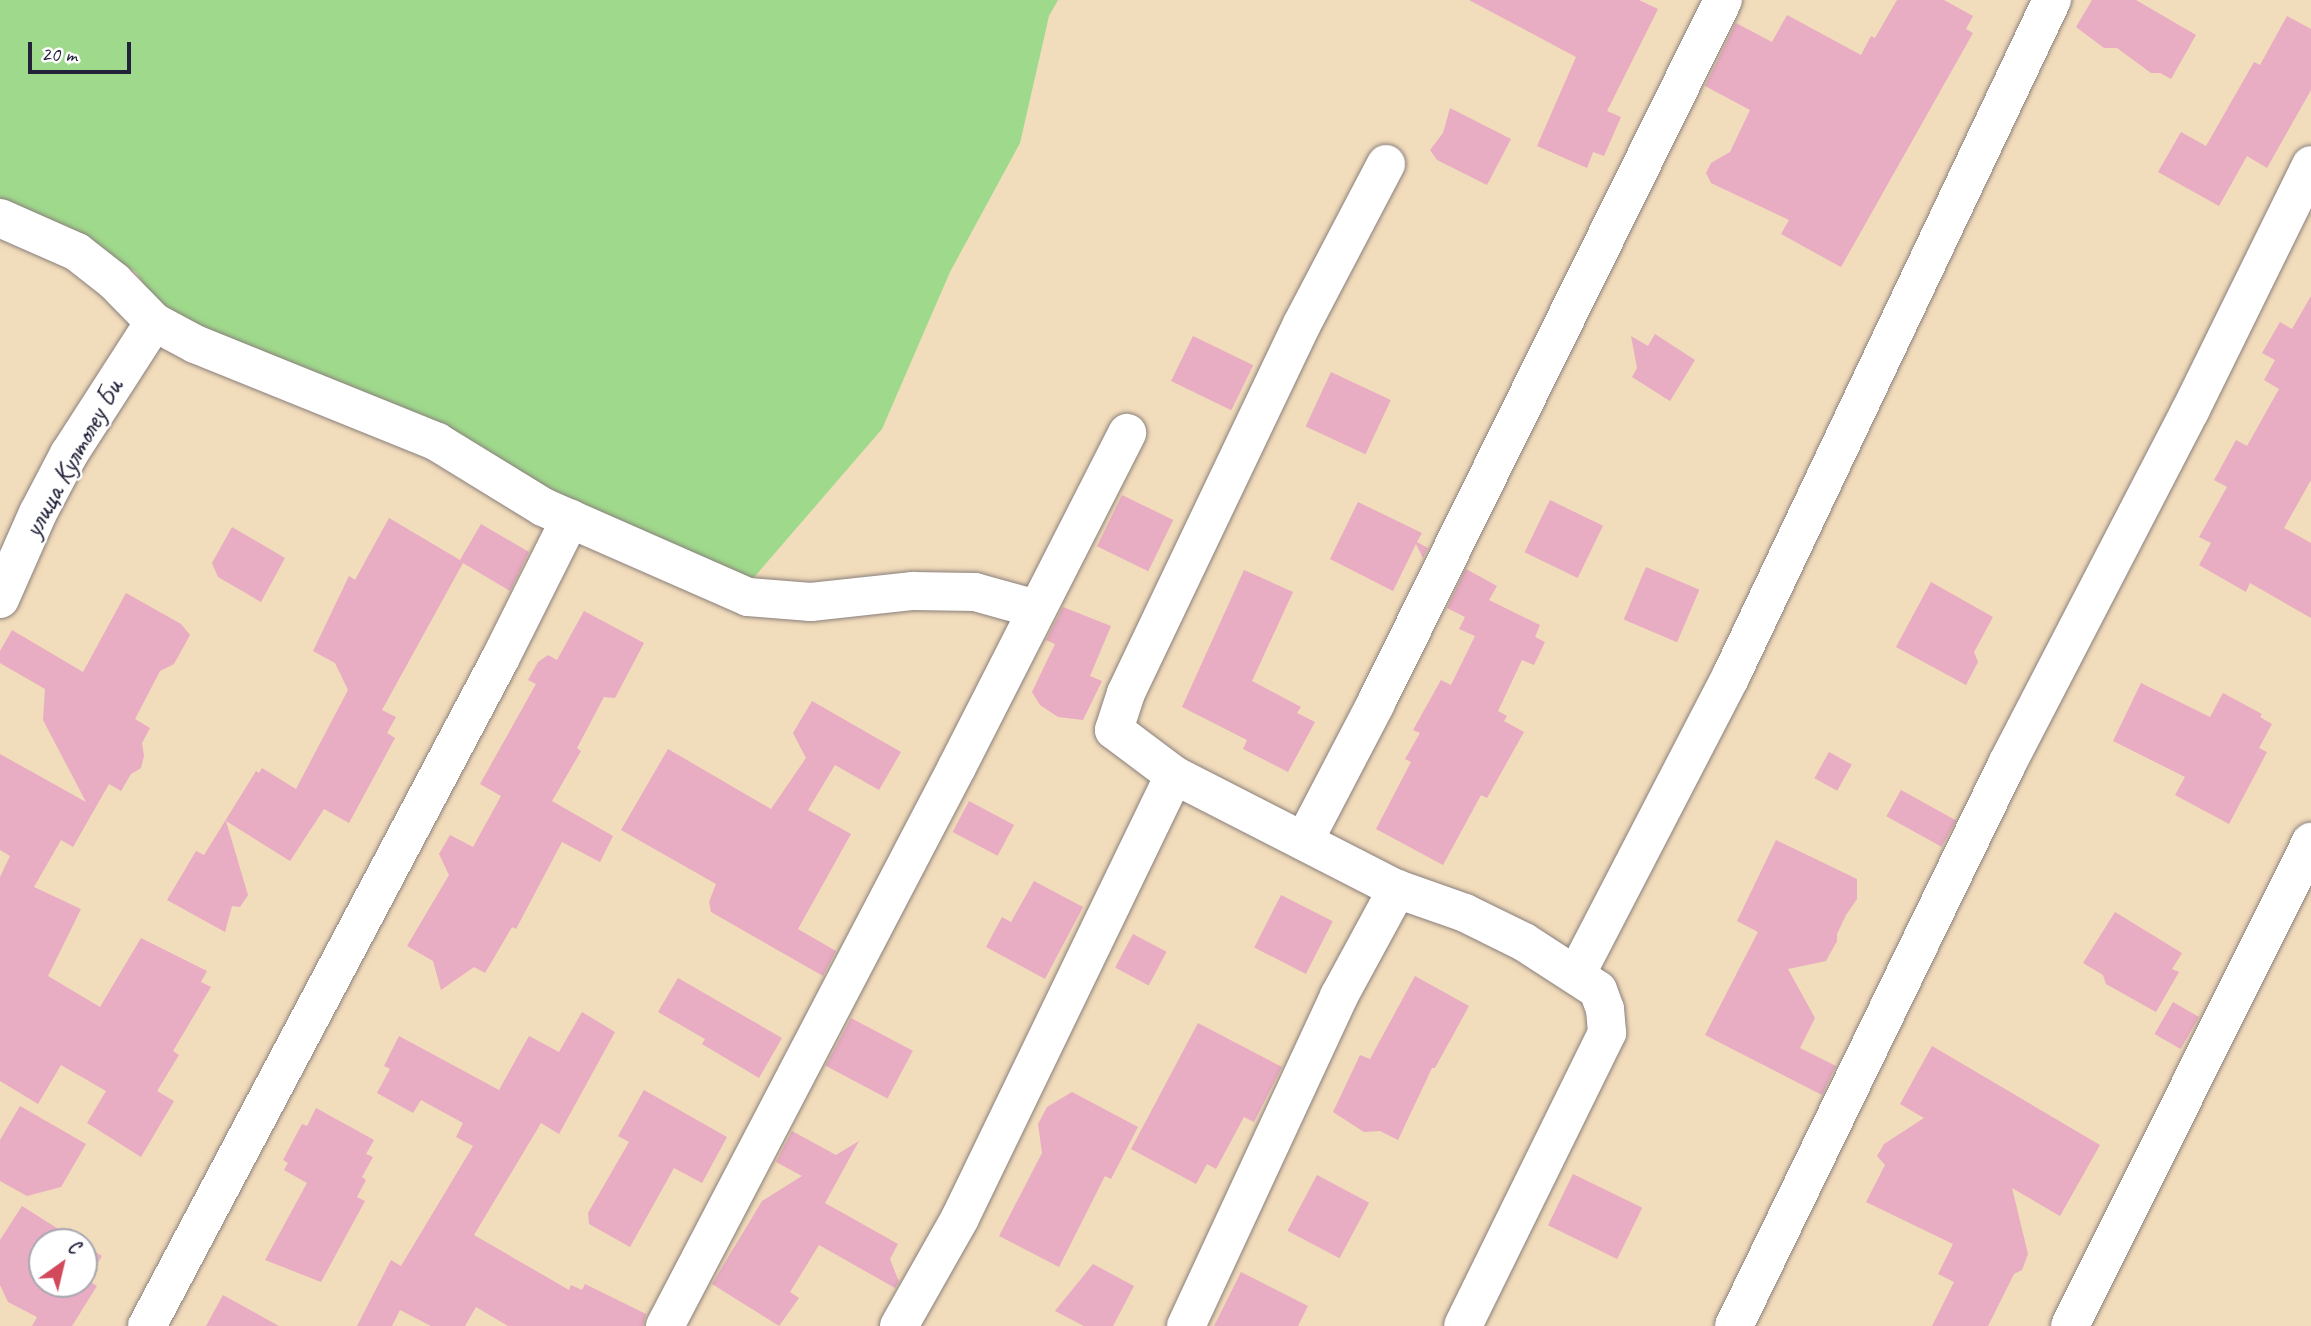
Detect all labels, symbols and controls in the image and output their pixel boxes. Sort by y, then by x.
scale bar [32,28,135,72]
text: 20 m [41,41,77,67]
street label: улица Култолеу Би [15,372,131,544]
north arrow [28,1228,98,1298]
text: С [63,1235,84,1260]

